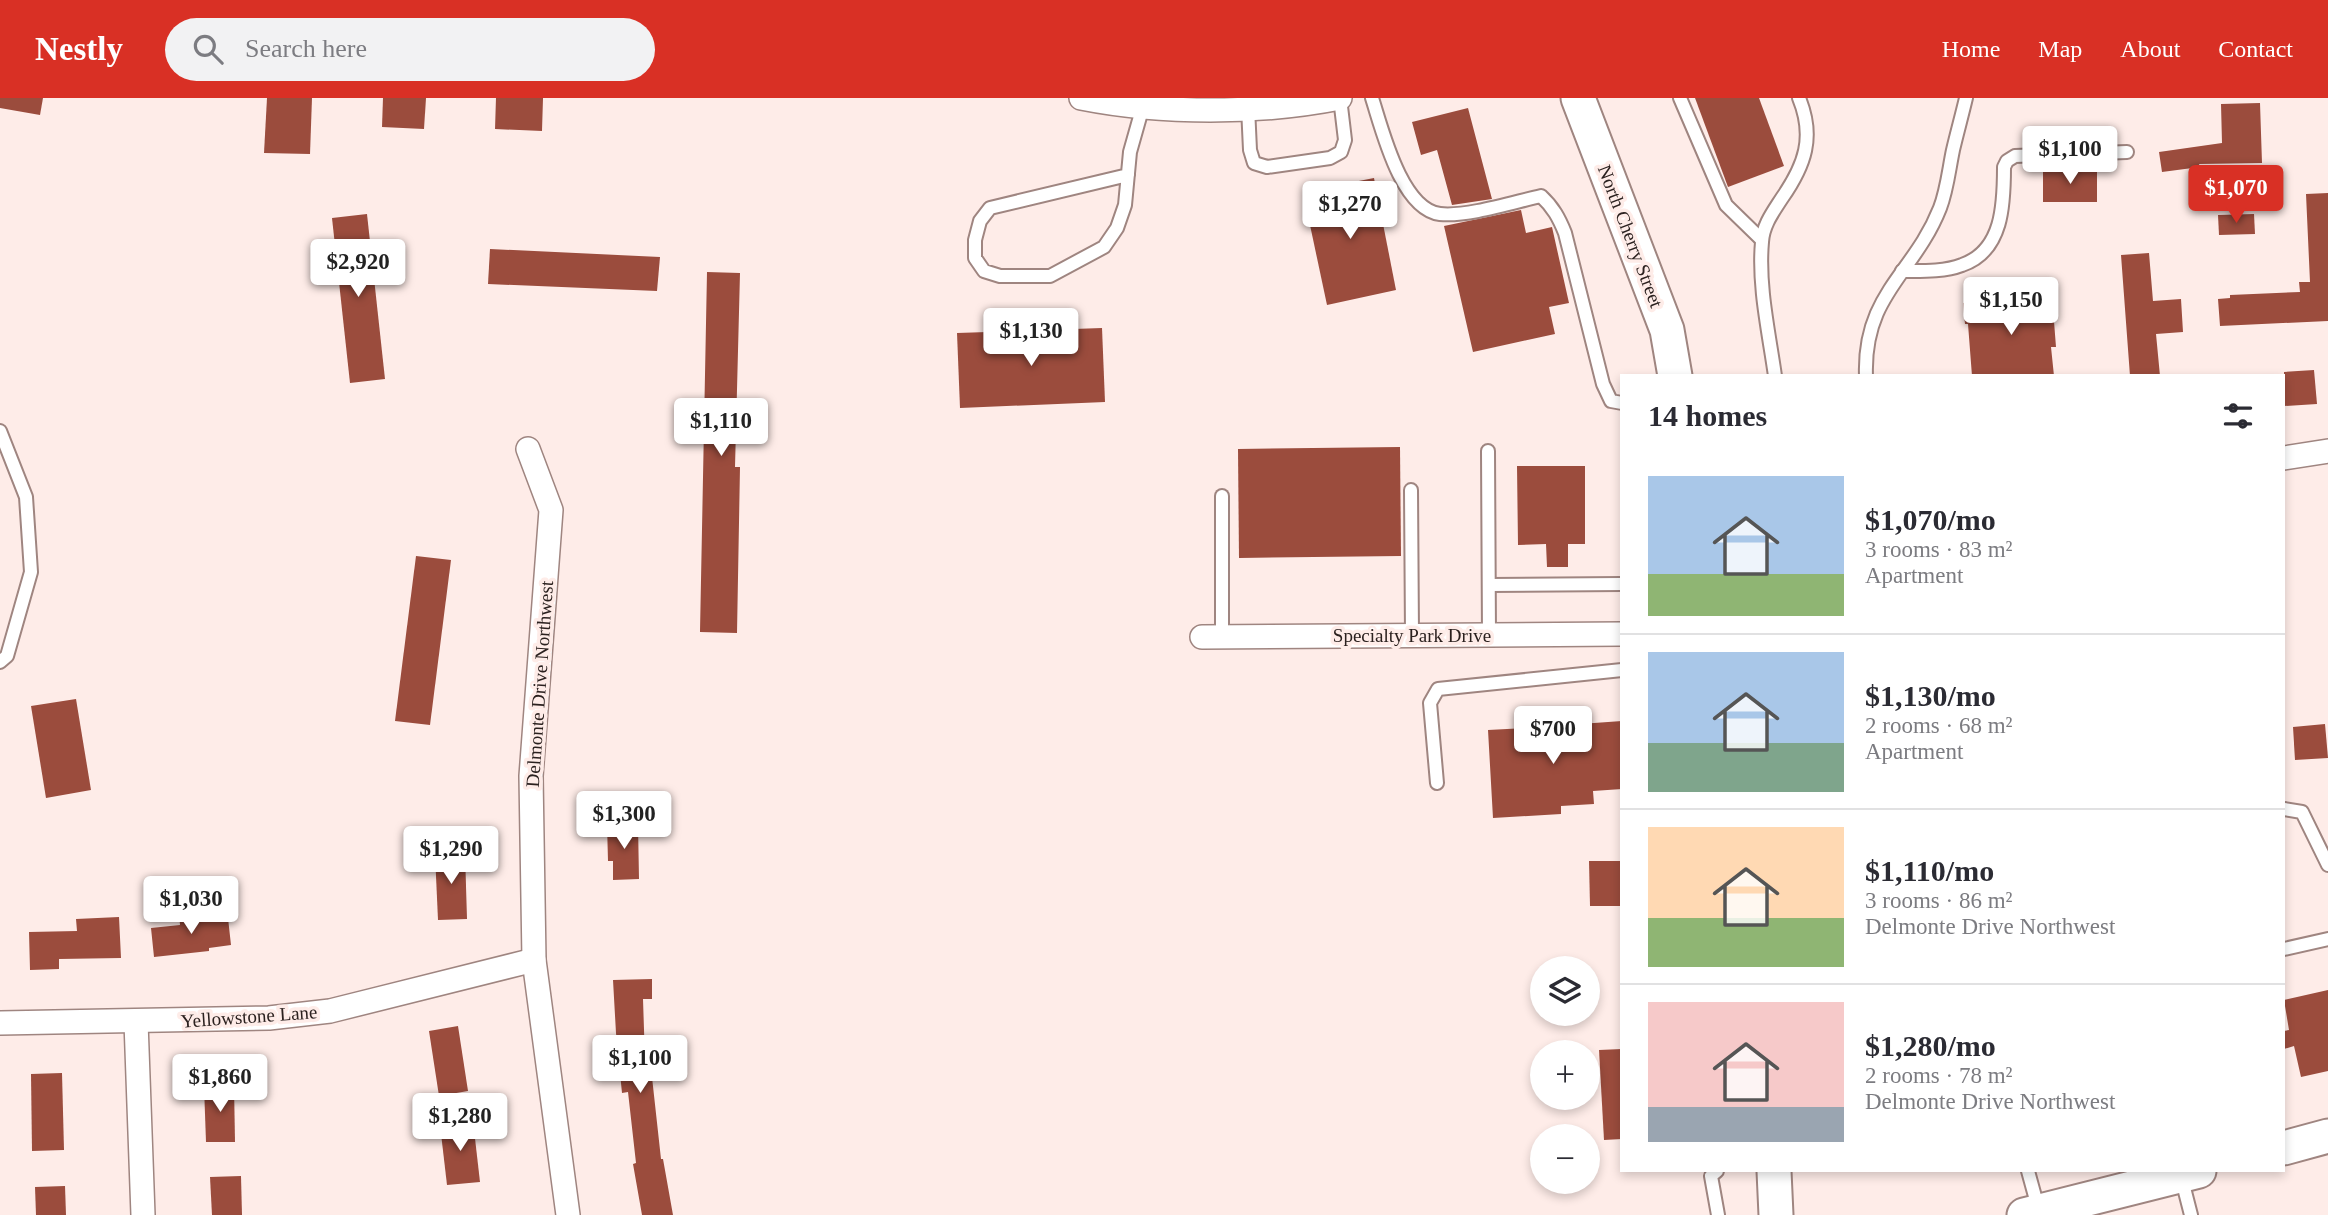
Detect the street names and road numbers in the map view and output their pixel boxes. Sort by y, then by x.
street label: North Cherry Street [1594,162,1668,311]
street label: Delmonte Drive Northwest [522,579,557,788]
street label: Specialty Park Drive [1333,625,1491,646]
street label: Yellowstone Lane [180,1001,318,1032]

